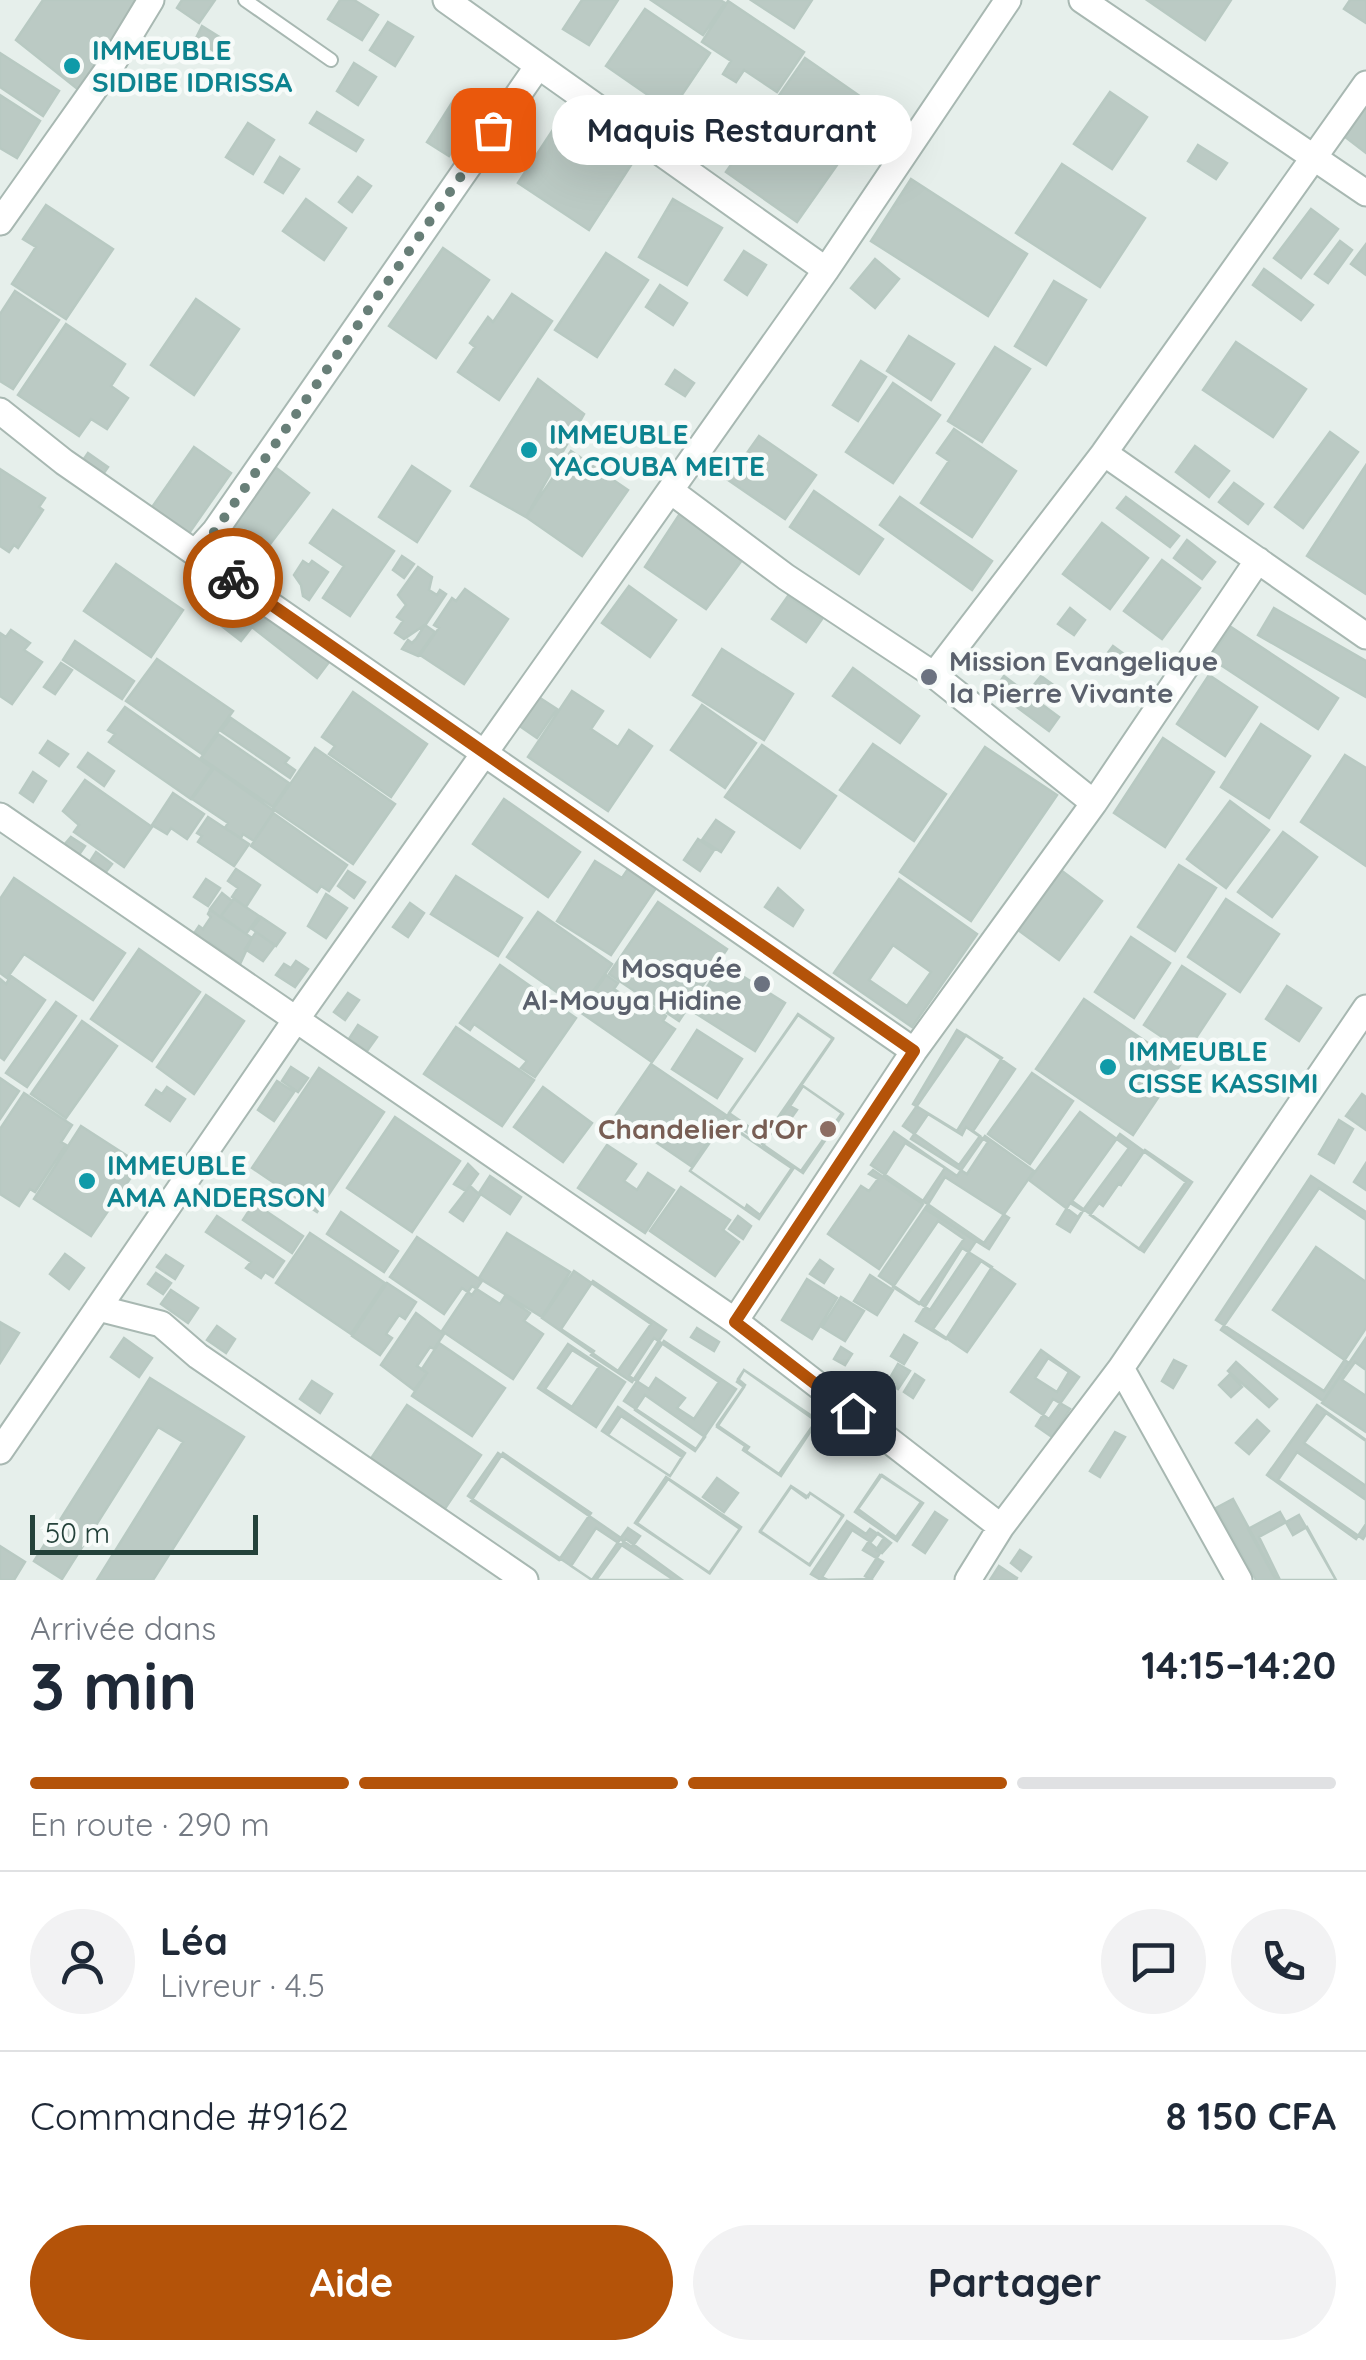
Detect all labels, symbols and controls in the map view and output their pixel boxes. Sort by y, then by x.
place label: IMMEUBLE SIDIBE IDRISSA [92,32,292,99]
marker: IMMEUBLE SIDIBE IDRISSA [61,55,83,77]
pin [451,88,536,173]
callout: Maquis Restaurant [553,95,913,165]
icon: bag [466,103,521,158]
text: Maquis Restaurant [587,110,877,150]
place label: IMMEUBLE YACOUBA MEITE [549,416,765,483]
marker: IMMEUBLE YACOUBA MEITE [518,439,540,461]
courier [183,528,283,628]
icon: bike [206,551,261,606]
place label: Mission Evangelique la Pierre Vivante [949,643,1218,710]
marker: Mission Evangelique la Pierre Vivante [918,666,940,688]
place label: Mosquée Al-Mouya Hidine [523,950,742,1017]
marker: Mosquée Al-Mouya Hidine [751,973,773,995]
place label: IMMEUBLE CISSE KASSIMI [1128,1033,1319,1100]
marker: IMMEUBLE CISSE KASSIMI [1097,1056,1119,1078]
place label: Chandelier d'Or [598,1111,808,1146]
marker: Chandelier d'Or [817,1118,839,1140]
place label: IMMEUBLE AMA ANDERSON [107,1147,326,1214]
marker: IMMEUBLE AMA ANDERSON [76,1170,98,1192]
pin [811,1371,896,1456]
icon: home [826,1386,881,1441]
scale bar [30,1510,258,1554]
text: 50 m [45,1515,110,1550]
text: Arrivée dans [30,1608,216,1648]
text: 14:15–14:20 [1141,1641,1336,1689]
text: 3 min [30,1645,197,1726]
text: En route · 290 m [30,1804,270,1844]
button: person [30,1909,135,2014]
button: chat [1101,1909,1206,2014]
button: phone [1231,1909,1336,2014]
text: Léa [160,1917,228,1965]
text: Livreur · 4.5 [160,1965,325,2005]
text: Commande #9162 [30,2092,349,2140]
text: 8 150 CFA [1166,2092,1336,2140]
button: Aide [30,2225,673,2340]
button: Partager [693,2225,1336,2340]

